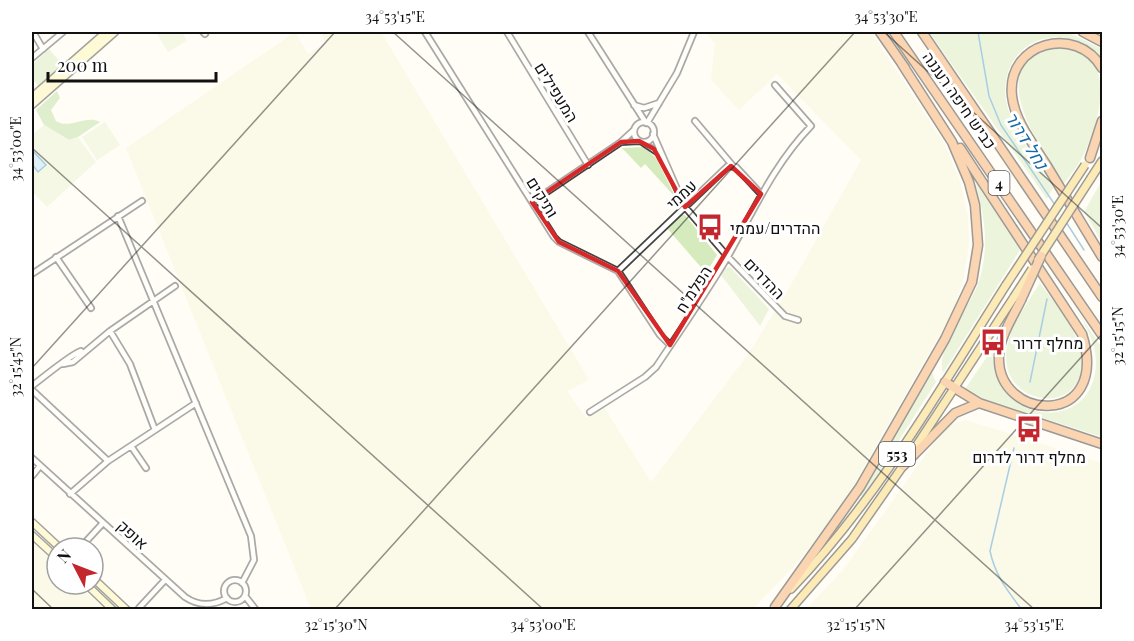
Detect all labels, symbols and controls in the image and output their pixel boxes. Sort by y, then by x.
text: 34°53'15"E [365,6,425,26]
text: 34°53'30"E [854,6,918,26]
scale bar [48,45,216,83]
street label: כביש חיפה רעננה [919,47,1001,153]
text: 200 m [57,53,108,77]
street label: המעפילים [530,58,584,126]
water label: נחל דרור [1000,107,1055,175]
text: 34°53'00"E [5,116,25,182]
road number: 4 [988,171,1010,195]
street label: ותיקים [522,173,564,221]
street label: עממי [661,175,701,213]
text: 34°53'30"E [1107,195,1127,259]
bus stop icon: ההדרים/עממי [695,212,725,242]
place label: ההדרים/עממי [730,217,820,238]
street label: ההדרים [740,253,790,303]
street label: הפלמ"ח [670,261,716,317]
text: 32°15'15"N [1107,306,1127,366]
bus stop icon: מחלף דרור [978,327,1008,357]
place label: מחלף דרור [1013,332,1083,353]
text: 32°15'45"N [5,336,25,397]
bus stop icon: מחלף דרור לדרום [1014,414,1044,444]
road number: 553 [879,442,915,466]
place label: מחלף דרור לדרום [972,446,1086,467]
street label: אופק [113,514,153,554]
north arrow [45,536,105,596]
text: N [52,544,75,567]
text: 32°15'30"N [304,614,368,634]
text: 34°53'00"E [510,614,576,634]
text: 32°15'15"N [826,614,886,634]
text: 34°53'15"E [1004,614,1064,634]

